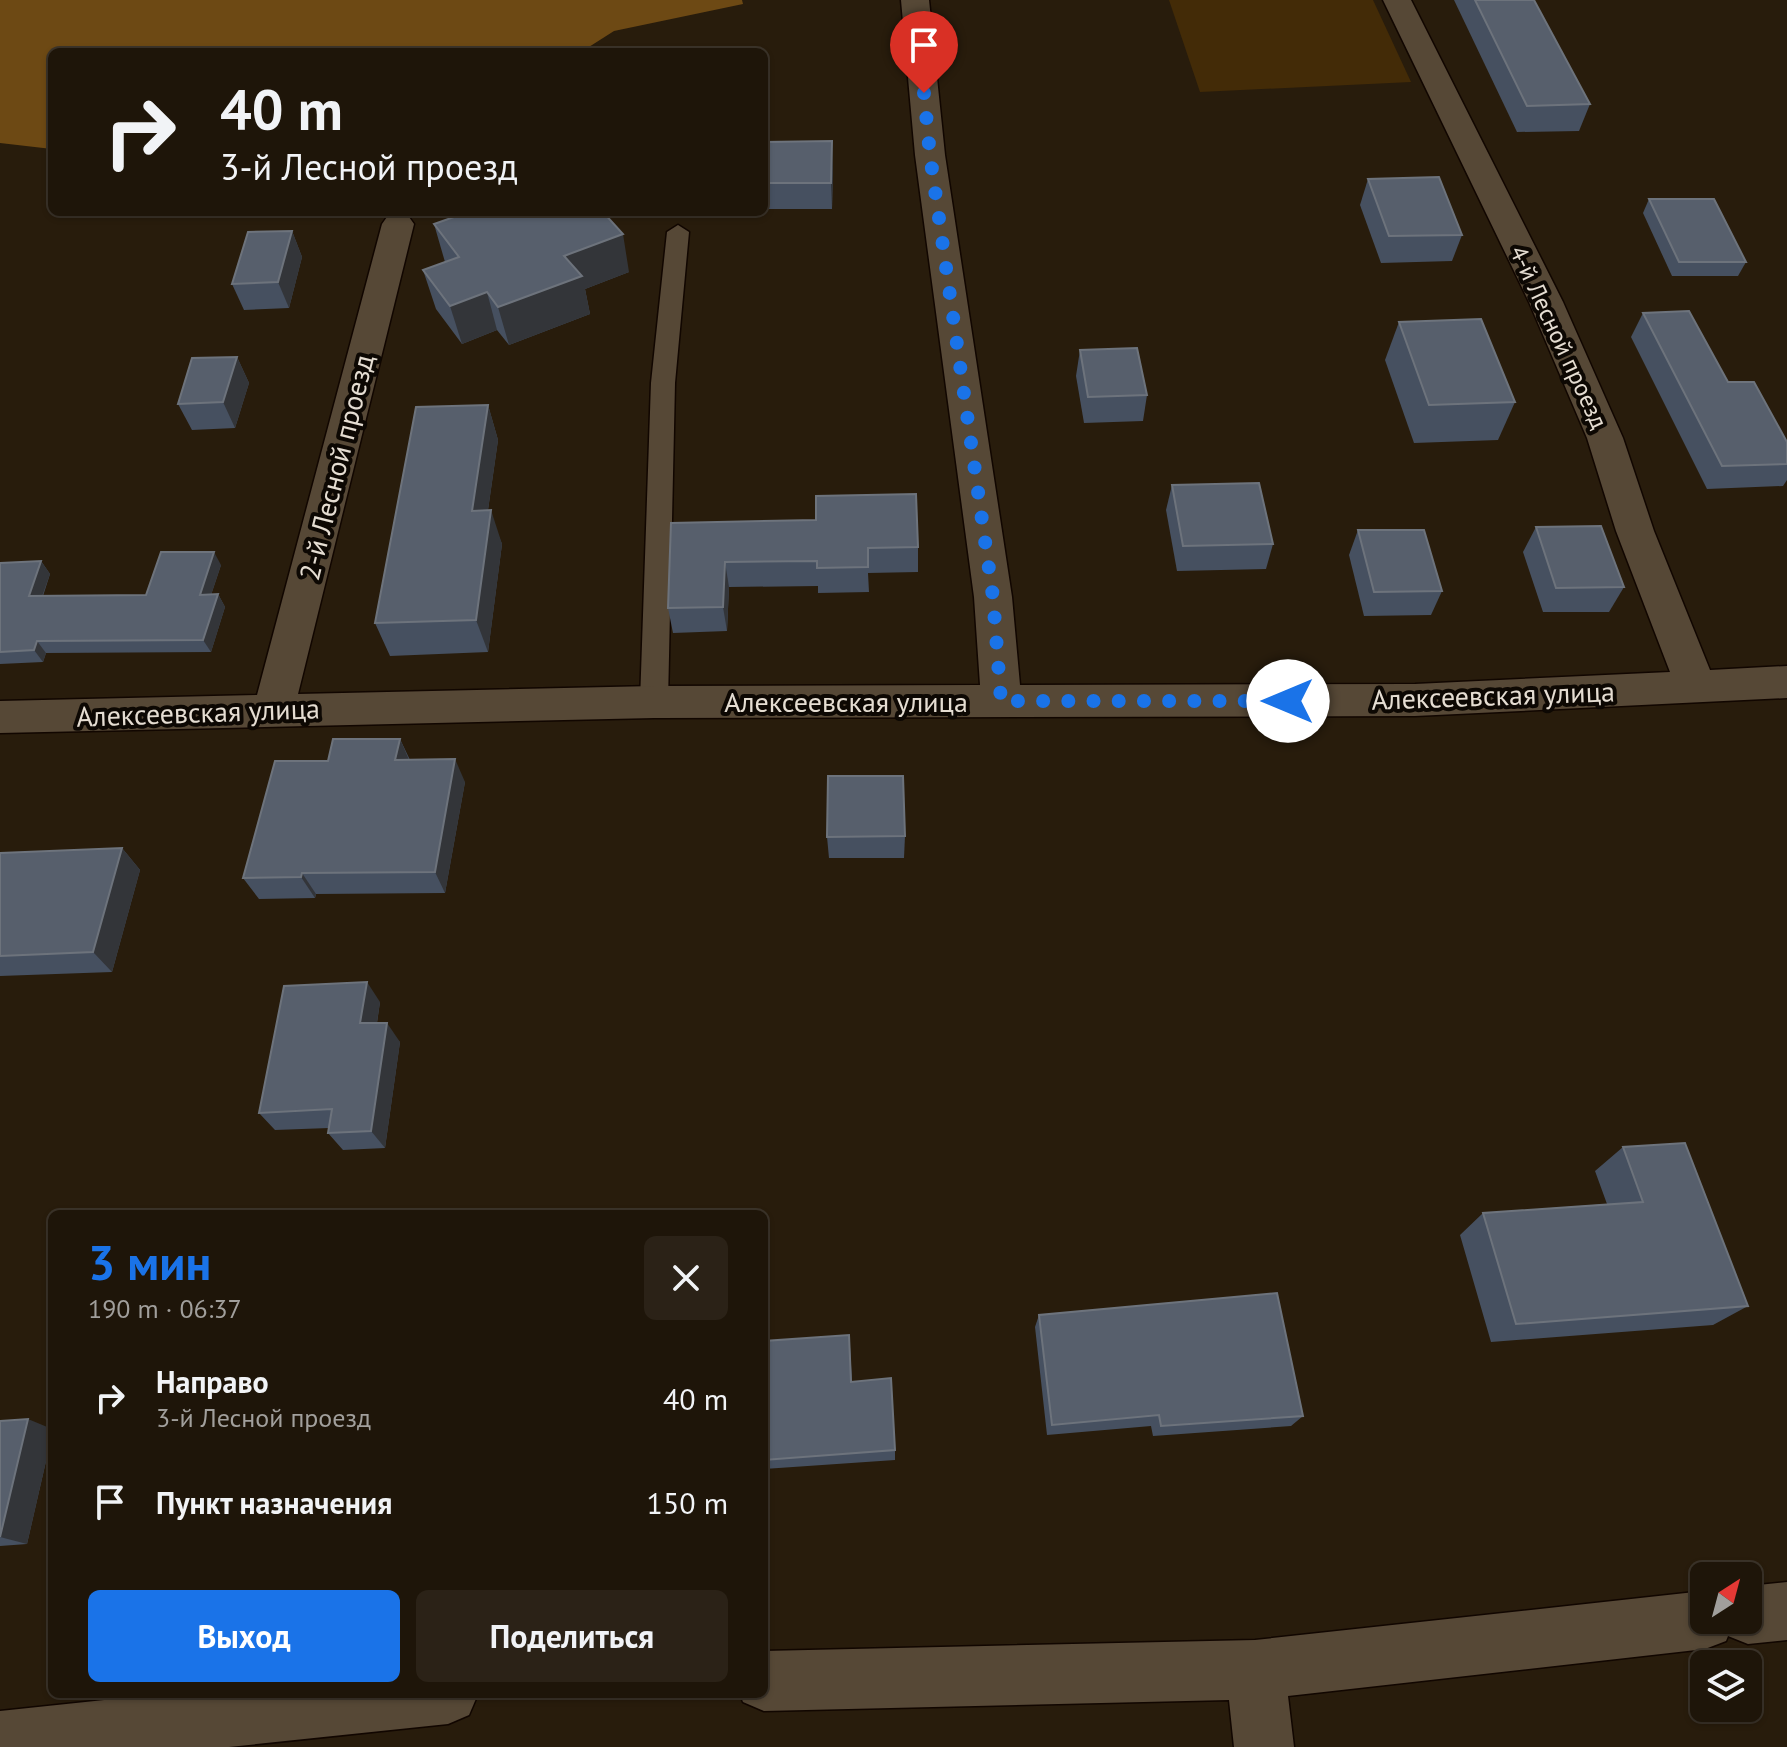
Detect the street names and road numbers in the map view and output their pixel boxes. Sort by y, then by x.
street label: 4-й Лесной проезд [1503,240,1615,434]
street label: 2-й Лесной проезд [290,350,382,584]
street label: Алексеевская улица [1371,672,1615,718]
street label: Алексеевская улица [724,683,968,720]
street label: Алексеевская улица [76,689,320,735]

